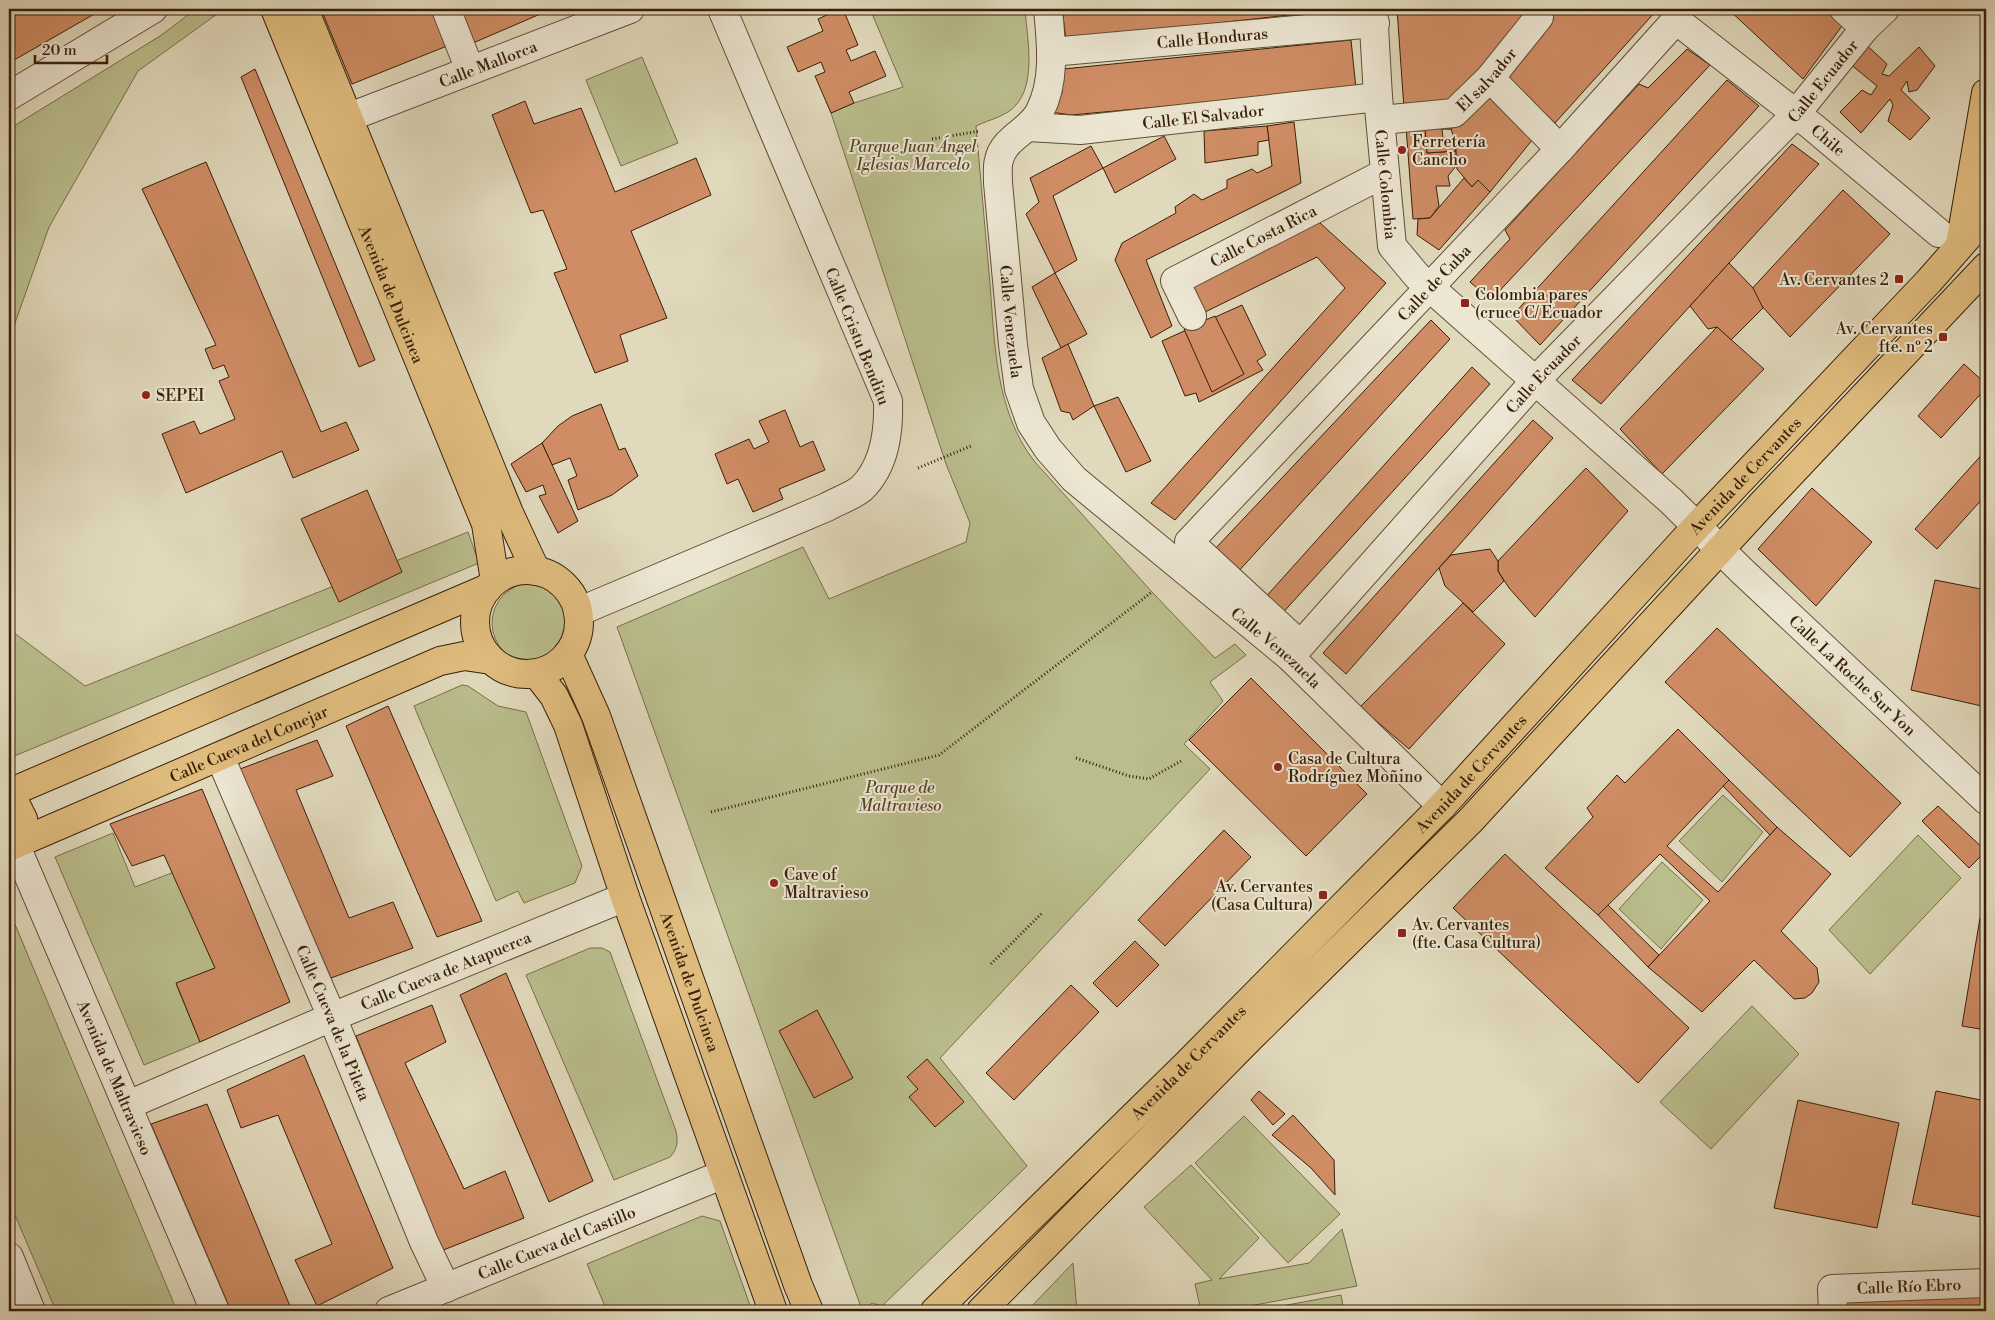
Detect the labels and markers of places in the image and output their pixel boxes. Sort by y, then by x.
place label: Ferretería Cancho [1412,132,1487,170]
marker: Ferretería Cancho [1396,144,1408,156]
place label: Av. Cervantes 2 [1778,270,1889,290]
marker: Av. Cervantes 2 [1893,273,1905,285]
place label: Colombia pares (cruce C/ Ecuador [1475,285,1603,323]
marker: Colombia pares (cruce C/ Ecuador [1459,297,1471,309]
place label: Av. Cervantes fte. nº 2 [1835,319,1933,357]
marker: Av. Cervantes fte. nº 2 [1937,331,1949,343]
place label: SEPEI [156,386,204,406]
marker: SEPEI [140,389,152,401]
place label: Casa de Cultura Rodríguez Moñino [1288,749,1422,787]
marker: Casa de Cultura Rodríguez Moñino [1272,761,1284,773]
place label: Cave of Maltravieso [784,865,869,903]
marker: Cave of Maltravieso [768,877,780,889]
place label: Av. Cervantes (Casa Cultura) [1211,877,1313,915]
marker: Av. Cervantes (Casa Cultura) [1317,889,1329,901]
place label: Av. Cervantes (fte. Casa Cultura) [1411,915,1541,953]
marker: Av. Cervantes (fte. Casa Cultura) [1396,927,1408,939]

